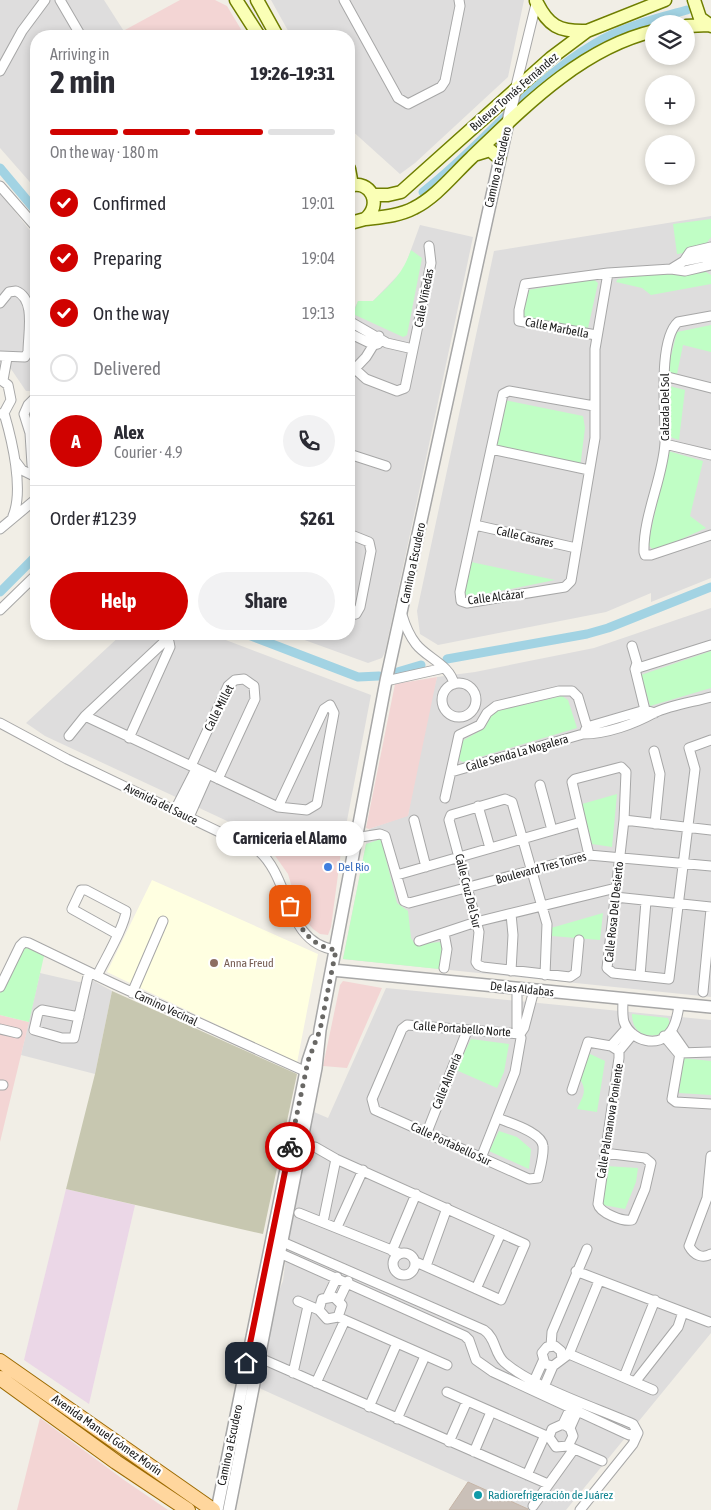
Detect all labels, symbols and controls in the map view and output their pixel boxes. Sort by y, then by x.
map controls [645,15,695,185]
button: layers [645,15,695,65]
text: Arriving in [50,45,110,63]
street label: Bulevar Tomás Fernández [467,50,561,134]
text: 19:26–19:31 [250,62,335,84]
text: 2 min [50,63,115,100]
button: + [645,75,695,125]
street label: Camino a Escudero [482,125,514,209]
button: − [645,135,695,185]
text: On the way · 180 m [50,143,159,161]
icon: check [50,189,78,217]
text: Confirmed [93,192,166,214]
text: 19:01 [302,194,335,212]
icon: check [50,244,78,272]
text: Preparing [93,247,162,269]
text: 19:04 [302,249,335,267]
street label: Calle Viñedas [411,267,437,329]
icon: check [50,299,78,327]
text: On the way [93,302,170,324]
text: 19:13 [302,304,335,322]
street label: Calle Marbella [524,315,590,341]
text: Delivered [93,357,161,379]
street label: Calzada Del Sol [658,372,672,441]
button: phone [283,415,335,467]
text: Alex [114,421,144,443]
text: A [71,430,81,452]
text: Courier · 4.9 [114,443,183,461]
text: Order #1239 [50,507,137,529]
text: $261 [300,507,335,529]
street label: Camino a Escudero [398,521,429,605]
street label: Calle Casares [495,524,555,550]
button: Help [50,572,188,630]
button: Share [198,572,335,630]
street label: Calle Alcázar [467,587,525,607]
street label: Calle Millet [201,682,237,734]
street label: Calle Senda La Nogalera [464,732,570,774]
street label: Avenida del Sauce [122,780,200,828]
callout: Carniceria el Alamo [216,821,364,856]
text: Carniceria el Alamo [233,829,347,847]
street label: Boulevard Tres Torres [494,849,588,887]
street label: Calle Cruz Del Sur [452,852,484,930]
place label: Del Rio [338,860,370,874]
street label: Calle Rosa Del Desierto [602,860,626,963]
marker: Del Rio [322,861,334,873]
pin [269,885,311,927]
icon: bag [276,892,304,920]
place label: Anna Freud [224,956,274,970]
marker: Anna Freud [208,957,220,969]
street label: De las Aldabas [489,979,555,999]
street label: Camino Vecinal [132,987,201,1029]
street label: Calle Portabello Norte [413,1019,511,1039]
street label: Calle Almería [429,1051,465,1111]
street label: Calle Palmanova Poniente [594,1062,626,1180]
street label: Calle Portabello Sur [409,1119,494,1169]
courier [265,1122,315,1172]
icon: bike [276,1133,304,1161]
pin [225,1342,267,1384]
icon: home [232,1349,260,1377]
street label: Avenida Manuel Gómez Morín [49,1392,165,1478]
street label: Camino a Escudero [215,1403,246,1487]
place label: Radiorefrigeración de Juárez [488,1488,614,1502]
marker: Radiorefrigeración de Juárez [472,1489,484,1501]

